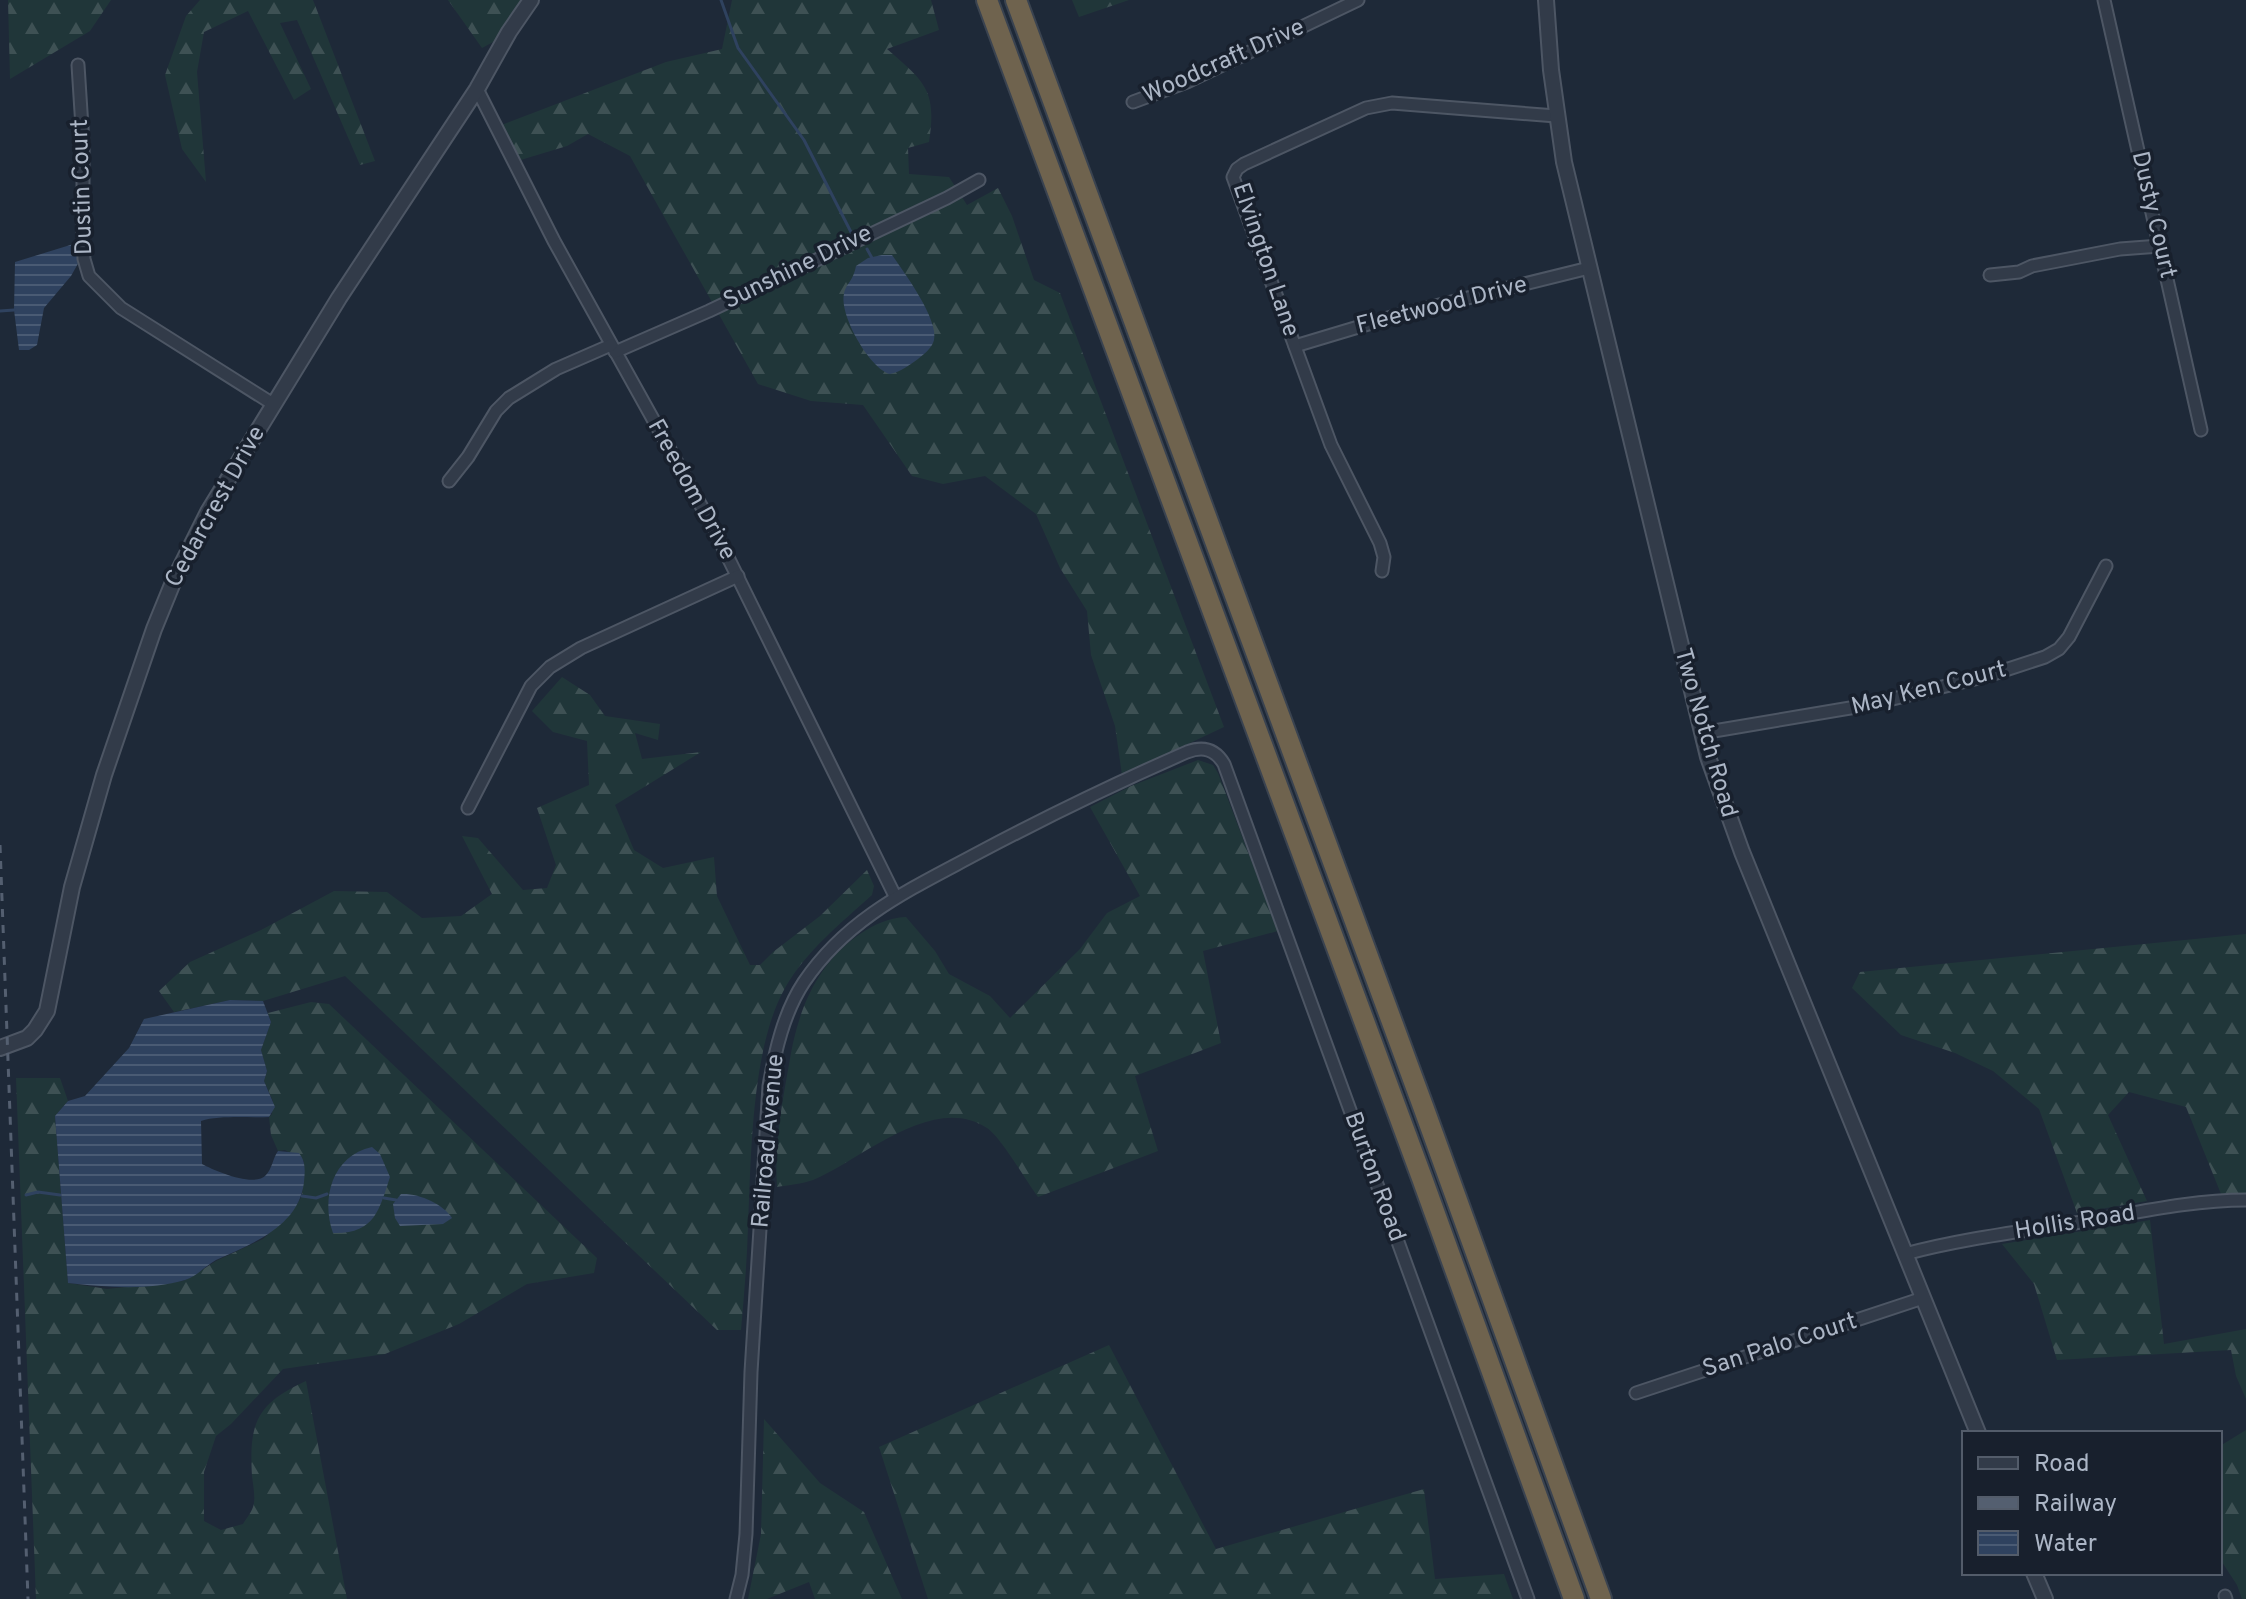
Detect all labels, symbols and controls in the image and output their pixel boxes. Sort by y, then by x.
street label: Woodcraft Drive [1138,13,1310,111]
street label: Dustin Court [66,118,100,256]
street label: Dusty Court [2124,149,2182,281]
street label: Elvington Lane [1225,179,1305,341]
street label: Sunshine Drive [719,219,877,317]
street label: Fleetwood Drive [1354,270,1530,342]
street label: Freedom Drive [640,414,742,566]
street label: Cedarcrest Drive [159,421,273,593]
street label: Two Notch Road [1666,645,1744,821]
street label: May Ken Court [1848,655,2010,723]
street label: Railroad Avenue [746,1053,792,1229]
street label: Burton Road [1337,1108,1411,1246]
street label: Hollis Road [2013,1199,2137,1247]
street label: San Palo Court [1699,1307,1861,1385]
legend [1962,1431,2222,1575]
text: Road [2034,1450,2090,1480]
text: Railway [2034,1490,2117,1520]
text: Water [2034,1530,2097,1560]

